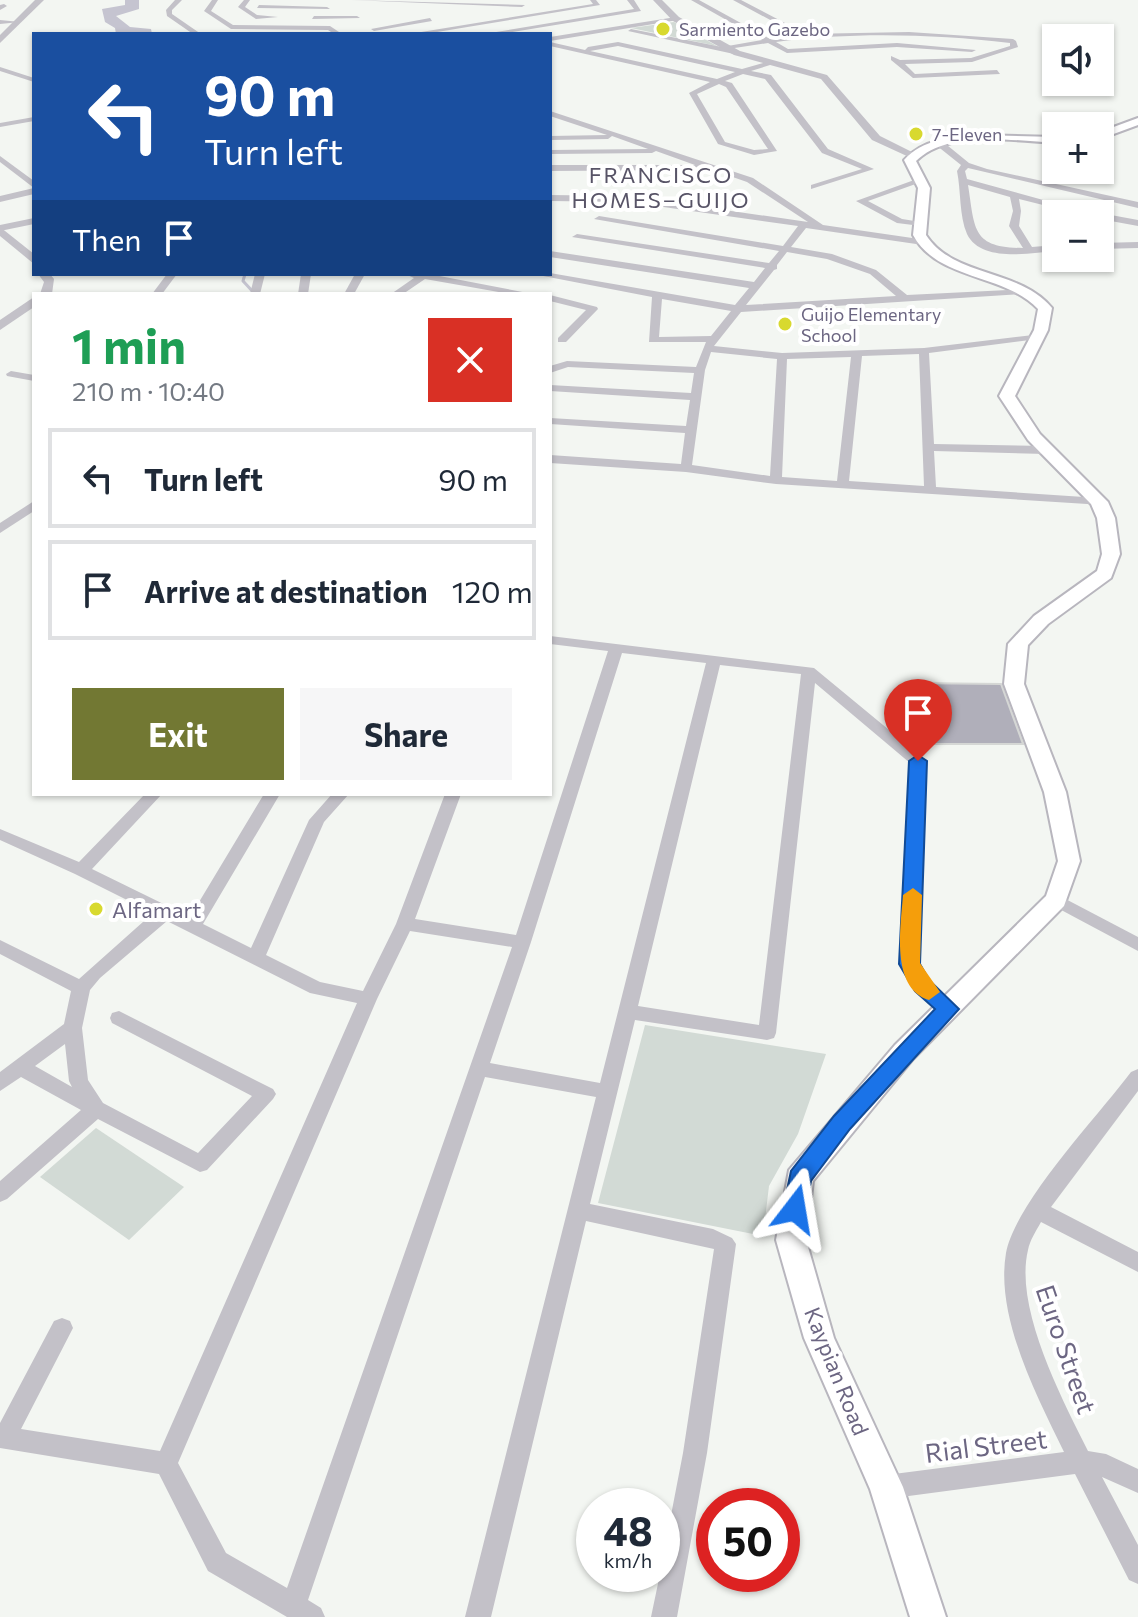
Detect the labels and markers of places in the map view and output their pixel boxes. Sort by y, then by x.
place label: Sarmiento Gazebo [679,18,830,40]
marker: Sarmiento Gazebo [654,20,672,38]
place label: 7-Eleven [932,123,1002,145]
marker: 7-Eleven [907,125,925,143]
place label: Guijo Elementary School [801,303,941,346]
marker: Guijo Elementary School [776,315,794,333]
pin [884,679,952,761]
place label: Alfamart [112,896,201,923]
marker: Alfamart [87,900,105,918]

